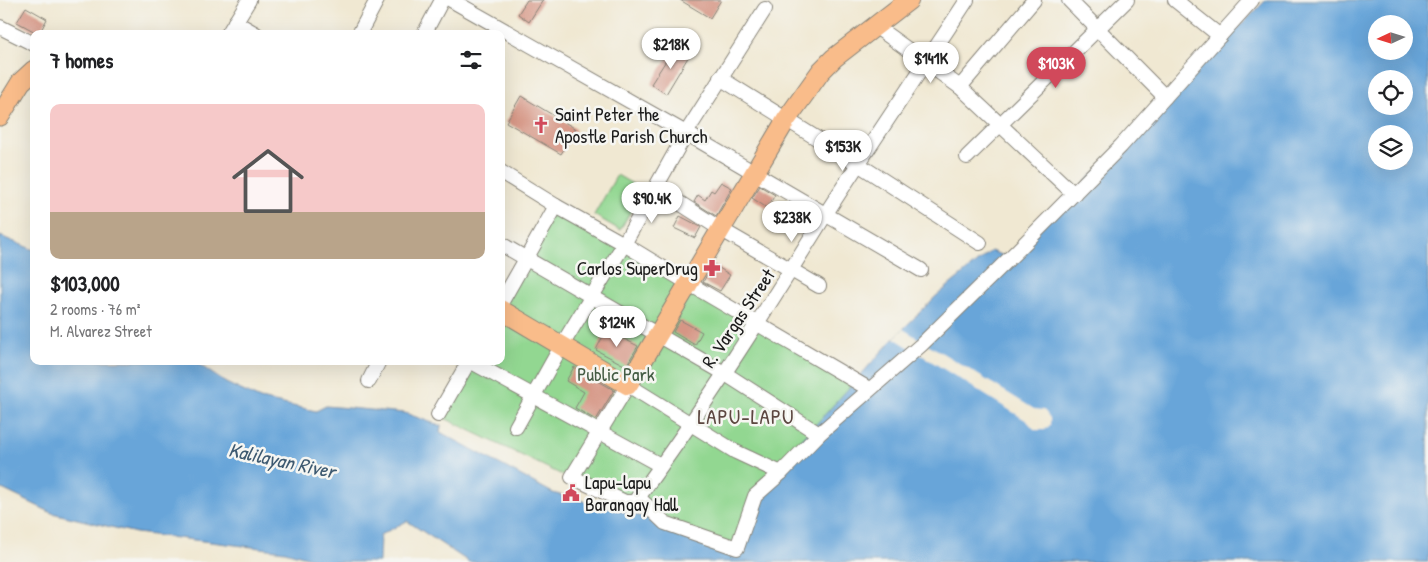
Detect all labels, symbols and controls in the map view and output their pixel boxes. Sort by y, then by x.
north arrow [1368,15,1412,60]
map controls [1368,15,1413,170]
pin: $218K [636,28,706,70]
text: $218K [653,33,689,55]
pin: $141K [896,42,966,84]
text: 7 homes [50,46,113,75]
icon: filters [457,46,485,74]
pin: $103K [1021,46,1091,89]
text: $141K [914,47,948,69]
text: $103K [1038,52,1074,74]
button: locate [1368,70,1413,115]
place label: Saint Peter the Apostle Parish Church [555,101,707,149]
church icon: Saint Peter the Apostle Parish Church [531,115,551,135]
button: layers [1368,125,1413,170]
pin: $153K [808,130,878,172]
text: $153K [825,135,861,157]
icon: home [223,136,313,226]
pin: $90.4K [611,182,693,224]
text: $90.4K [633,187,671,209]
pin: $238K [757,200,827,243]
text: $238K [773,206,811,228]
place label: Carlos SuperDrug [577,255,698,281]
pharmacy icon: Carlos SuperDrug [702,258,722,278]
street label: R. Vargas Street [695,263,781,373]
text: $103,000 [50,269,120,298]
text: 2 rooms · 76 m² [50,298,140,320]
pin: $124K [582,306,652,348]
text: $124K [599,311,635,333]
text: M. Alvarez Street [50,320,152,342]
park label: Public Park [577,361,655,387]
district label: LAPU-LAPU [698,402,794,431]
water label: Kalilayan River [226,436,340,486]
place label: Lapu-lapu Barangay Hall [585,469,679,517]
public building icon: Lapu-lapu Barangay Hall [561,483,581,503]

